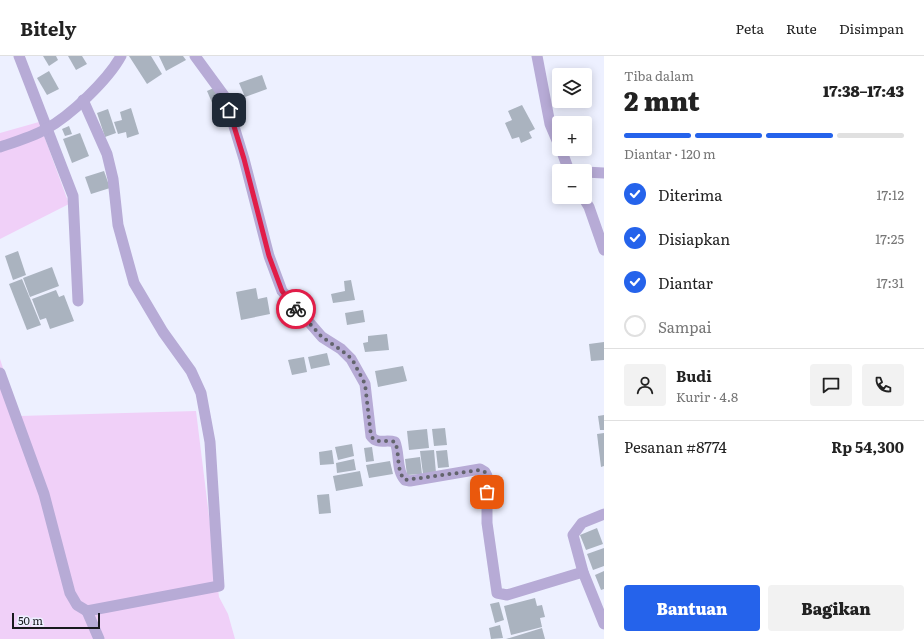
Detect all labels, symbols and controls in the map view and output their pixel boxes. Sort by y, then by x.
text: Bitely [20,14,76,42]
text: Peta [735,18,764,38]
text: Rute [786,18,817,38]
text: Disimpan [839,18,904,38]
text: Tiba dalam [624,66,694,85]
map controls [552,68,592,204]
button: layers [552,68,592,108]
text: 17:38–17:43 [823,79,904,102]
text: 2 mnt [624,80,700,119]
pin [212,93,246,127]
icon: home [218,99,240,121]
button: + [552,116,592,156]
text: Diantar · 120 m [624,144,716,163]
button: − [552,164,592,204]
icon: check [624,183,646,205]
text: Diterima [658,183,722,206]
text: 17:12 [877,185,904,204]
icon: check [624,227,646,249]
text: Disiapkan [658,227,730,250]
text: 17:25 [875,229,904,248]
icon: check [624,271,646,293]
text: Diantar [658,271,713,294]
text: 17:31 [876,273,904,292]
courier [276,289,316,329]
icon: bike [285,298,307,320]
text: Sampai [658,315,712,338]
button: person [624,364,666,406]
text: Budi [676,364,712,387]
button: chat [810,364,852,406]
button: phone [862,364,904,406]
text: Kurir · 4.8 [676,387,738,406]
text: Pesanan #8774 [624,435,727,458]
text: Rp 54,300 [831,435,904,458]
pin [470,475,504,509]
icon: bag [476,481,498,503]
button: Bantuan [624,585,760,631]
button: Bagikan [768,585,904,631]
scale bar [12,611,100,630]
text: 50 m [18,612,43,628]

